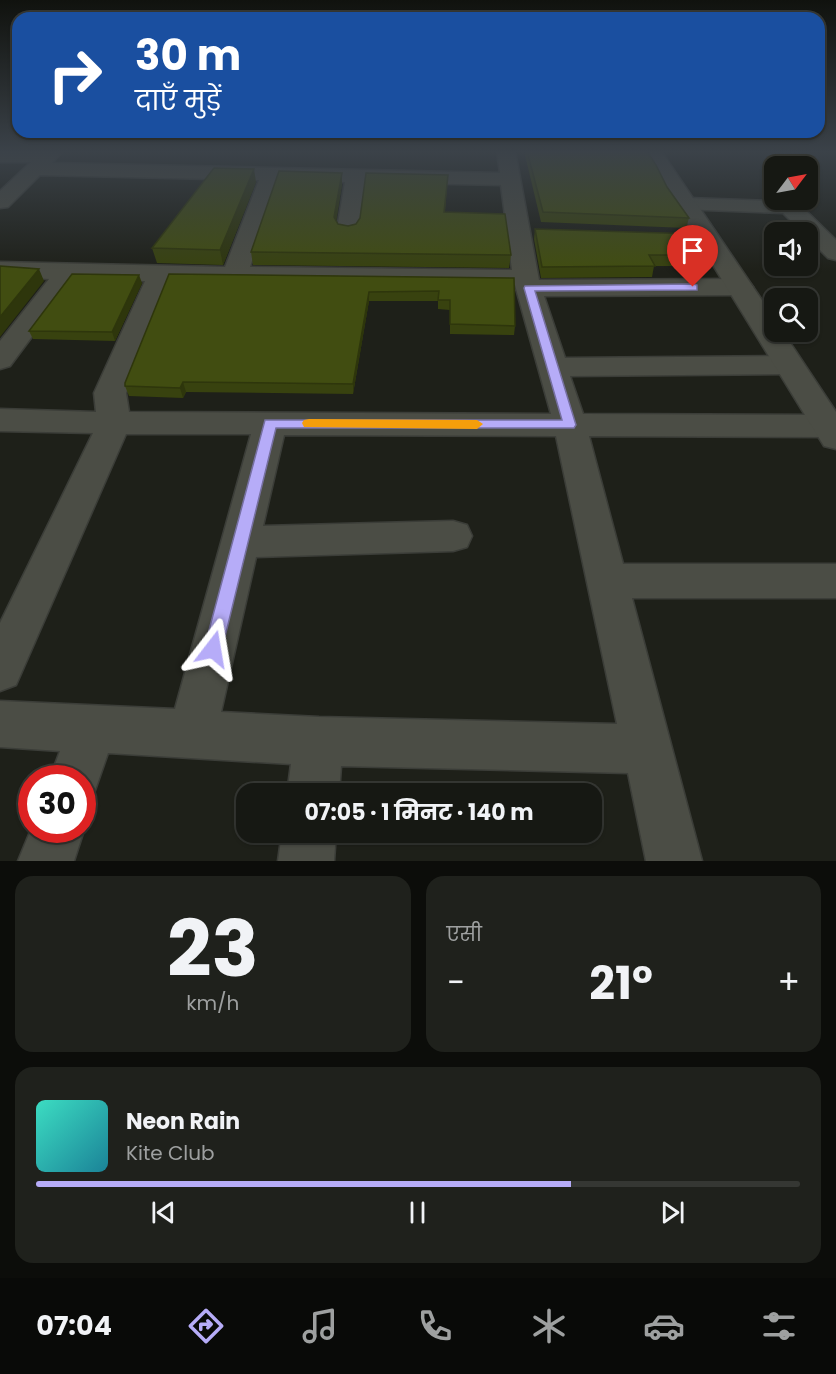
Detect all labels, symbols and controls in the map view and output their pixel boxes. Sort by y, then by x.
text: 30 m [135,26,241,85]
icon: right [36,36,114,114]
text: दाएँ मुड़ें [135,82,221,119]
north arrow [764,156,818,210]
map controls [764,156,818,342]
button: sound [764,222,818,276]
pin [667,225,718,287]
icon: arrive [676,234,709,267]
button: search [764,288,818,342]
position arrow [181,617,245,681]
speed limit sign: 30 [18,765,96,843]
text: 07:05 · 1 मिनट · 140 m [304,797,534,828]
text: 23 [167,894,259,1003]
text: एसी [447,920,482,948]
text: 21° [589,952,653,1015]
text: − [447,959,465,1006]
text: + [777,959,800,1006]
text: km/h [186,989,239,1017]
text: Neon Rain [126,1106,240,1137]
text: Kite Club [126,1139,215,1167]
icon: previous [147,1196,180,1229]
icon: pause [401,1196,434,1229]
icon: next [656,1196,689,1229]
icon: directions [185,1305,227,1347]
icon: music [299,1305,341,1347]
icon: phone [414,1305,456,1347]
icon: climate [528,1305,570,1347]
icon: car [643,1305,685,1347]
icon: filters [758,1305,800,1347]
text: 07:04 [36,1307,112,1344]

